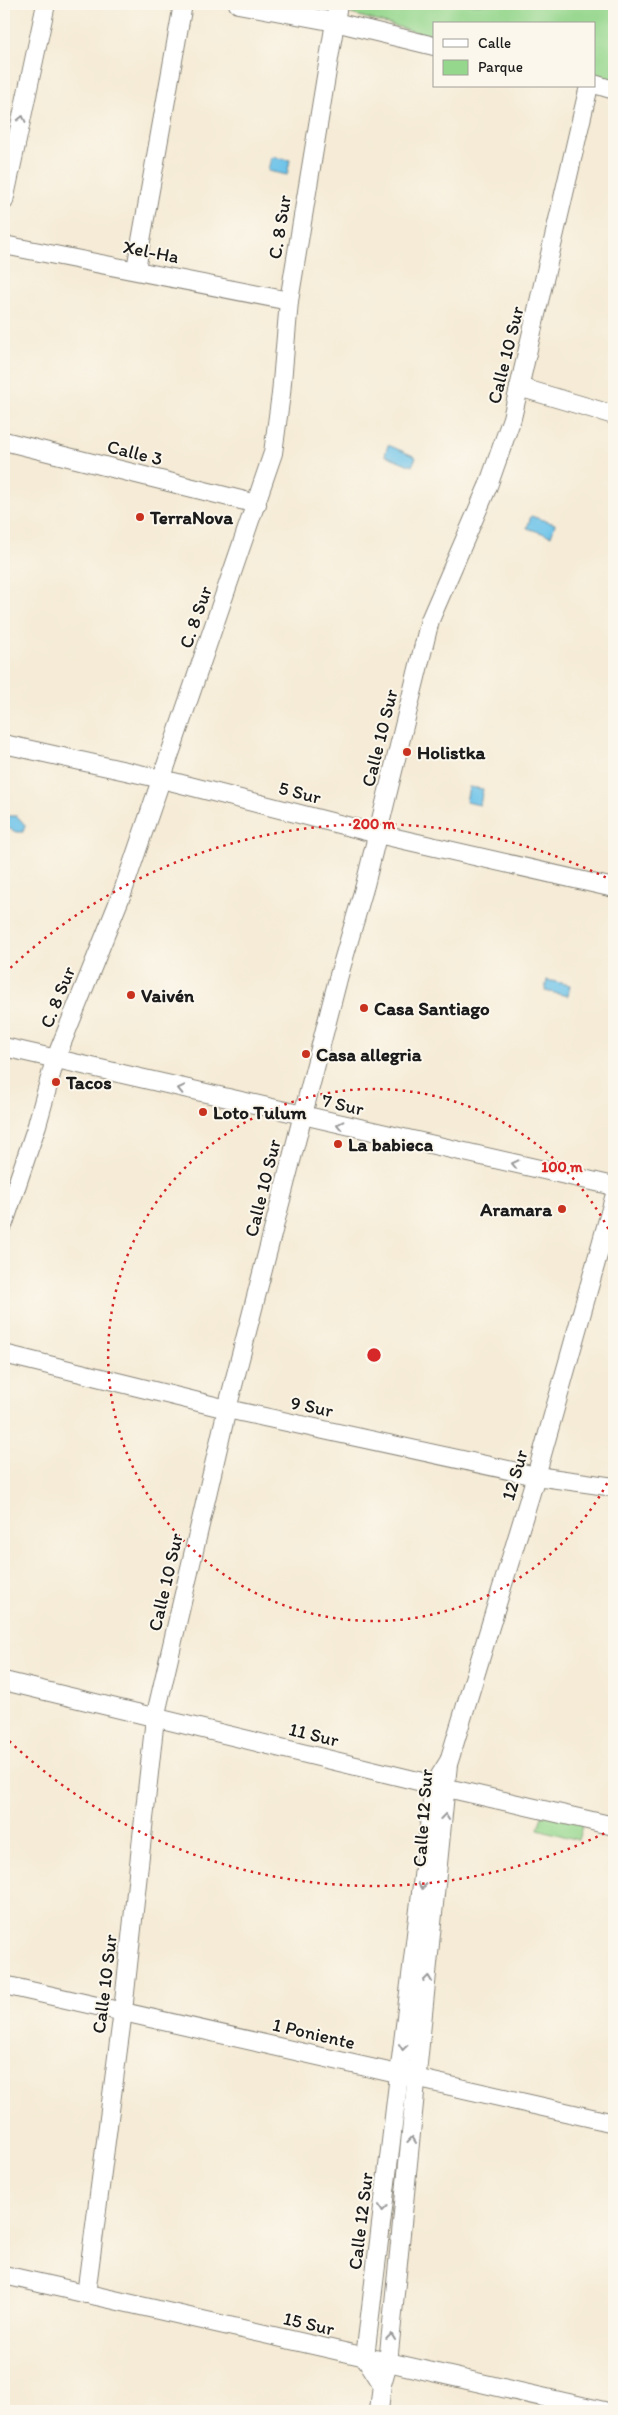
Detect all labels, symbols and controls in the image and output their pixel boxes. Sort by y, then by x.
legend [433,22,596,88]
text: Calle [478,34,511,52]
text: Parque [478,58,523,76]
one-way arrow [16,114,26,123]
street label: C. 8 Sur [263,193,296,261]
street label: Xel-Ha [121,235,181,268]
street label: Calle 10 Sur [482,304,529,406]
street label: Calle 3 [105,434,165,470]
place label: TerraNova [149,506,234,529]
marker: TerraNova [134,511,146,523]
street label: C. 8 Sur [174,582,217,651]
street label: Calle 10 Sur [356,687,403,789]
place label: Holistka [417,741,486,764]
marker: Holistka [401,746,413,758]
street label: 5 Sur [276,776,324,809]
text: 200 m [353,815,396,833]
street label: C. 8 Sur [35,963,80,1031]
place label: Vaivén [141,984,195,1007]
marker: Vaivén [125,989,137,1001]
place label: Casa Santiago [374,997,490,1020]
marker: Casa Santiago [358,1002,370,1014]
place label: Casa allegria [316,1043,422,1066]
marker: Casa allegria [300,1048,312,1060]
place label: Tacos [65,1071,112,1094]
marker: Tacos [50,1076,62,1088]
one-way arrow [177,1084,186,1095]
street label: 7 Sur [320,1089,367,1121]
place label: Loto Tulum [213,1101,306,1124]
marker: Loto Tulum [197,1106,209,1118]
one-way arrow [335,1120,344,1131]
place label: La babieca [348,1133,434,1156]
street label: Calle 10 Sur [239,1137,286,1239]
marker: La babieca [332,1138,344,1150]
text: 100 m [541,1158,583,1176]
one-way arrow [511,1159,520,1170]
place label: Aramara [479,1198,552,1221]
marker: Aramara [556,1203,568,1215]
centre of rings [365,1346,383,1364]
street label: 9 Sur [288,1391,336,1422]
street label: 12 Sur [496,1447,533,1503]
street label: Calle 10 Sur [143,1530,188,1633]
street label: 11 Sur [287,1717,342,1752]
street label: Calle 12 Sur [408,1768,437,1868]
one-way arrow [439,1813,450,1821]
one-way arrow [417,1882,428,1890]
street label: Calle 10 Sur [87,1933,122,2035]
one-way arrow [422,1974,433,1982]
street label: 1 Poniente [270,2013,357,2054]
one-way arrow [398,2043,409,2051]
one-way arrow [406,2136,417,2144]
street label: Calle 12 Sur [343,2171,378,2271]
one-way arrow [378,2205,389,2213]
street label: 15 Sur [281,2306,337,2341]
one-way arrow [385,2332,396,2340]

